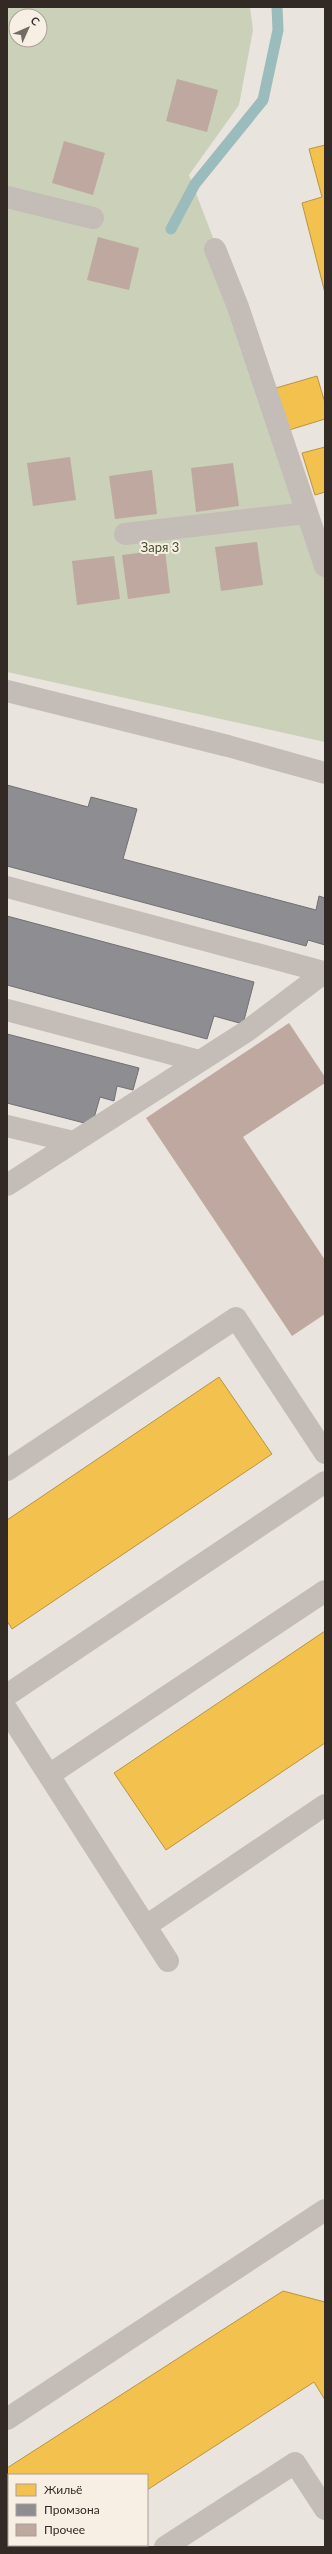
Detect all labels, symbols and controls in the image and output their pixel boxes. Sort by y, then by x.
north arrow [8,8,48,48]
text: С [28,13,43,28]
park label: Заря 3 [141,539,179,555]
legend [8,2474,148,2546]
text: Жильё [44,2482,82,2497]
text: Промзона [44,2502,100,2517]
text: Прочее [44,2522,85,2537]

